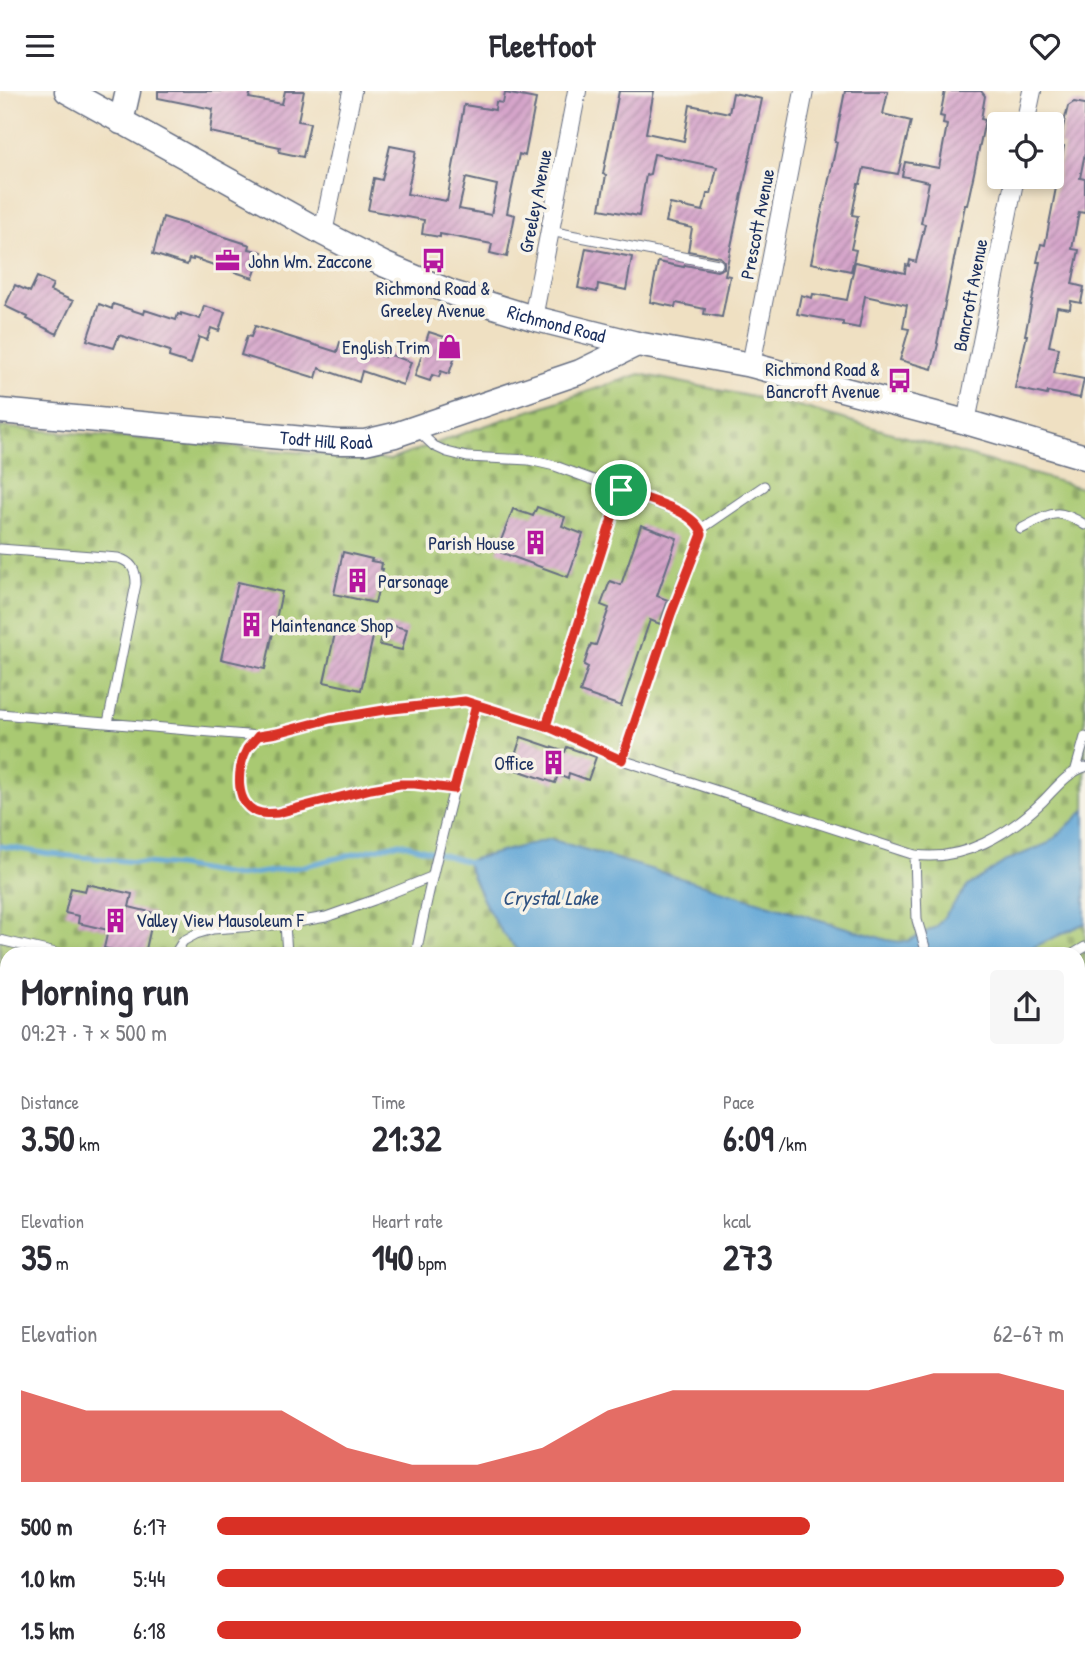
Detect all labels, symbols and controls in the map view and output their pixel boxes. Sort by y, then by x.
text: Fleetfoot [490,24,595,67]
icon: menu [21,27,59,65]
icon: heart [1026,27,1064,65]
map controls [987,112,1064,189]
button: locate [987,112,1064,189]
street label: Greeley Avenue [512,147,558,255]
street label: Prescott Avenue [734,166,781,281]
street label: Bancroft Avenue [946,236,994,353]
bus stop icon: Richmond Road & Greeley Avenue [419,246,447,274]
office icon: John Wm. Zaccone [214,247,242,275]
place label: John Wm. Zaccone [248,248,373,274]
place label: Richmond Road & Greeley Avenue [376,275,490,323]
street label: Richmond Road [504,298,609,349]
shop icon: English Trim [436,333,464,361]
place label: English Trim [342,334,430,360]
place label: Richmond Road & Bancroft Avenue [765,356,880,404]
bus stop icon: Richmond Road & Bancroft Avenue [886,366,914,394]
street label: Todt Hill Road [279,424,375,455]
pin [591,460,651,520]
icon: arrive [602,471,640,509]
building icon: Parish House [521,529,549,557]
place label: Parish House [428,530,515,556]
building icon: Parsonage [344,567,372,595]
place label: Parsonage [378,568,449,594]
building icon: Maintenance Shop [237,611,265,639]
place label: Maintenance Shop [271,612,393,638]
building icon: Office [540,749,568,777]
place label: Office [494,750,534,776]
water label: Crystal Lake [502,883,599,912]
building icon: Valley View Mausoleum F [102,906,130,934]
place label: Valley View Mausoleum F [136,907,305,933]
text: Morning run [21,965,189,1017]
button: share [990,970,1064,1044]
text: 09:27 · 7 × 500 m [21,1017,167,1048]
text: Distance [21,1089,79,1115]
text: Time [372,1089,406,1115]
text: Pace [723,1089,755,1115]
text: 3.50 [21,1115,75,1162]
text: 21:32 [372,1115,441,1162]
text: 6:09 [723,1115,774,1162]
text: km [75,1131,100,1157]
text: /km [774,1131,807,1157]
text: Elevation [21,1208,84,1234]
text: Heart rate [372,1208,443,1234]
text: kcal [723,1208,751,1234]
text: 35 [21,1234,52,1281]
text: 140 [372,1234,414,1281]
text: 273 [723,1234,772,1281]
text: m [52,1250,69,1276]
text: bpm [414,1250,447,1276]
text: Elevation [21,1318,97,1349]
text: 62–67 m [993,1318,1064,1349]
text: 500 m [21,1511,72,1542]
text: 6:17 [133,1511,167,1542]
text: 1.0 km [21,1563,75,1594]
text: 5:44 [133,1563,165,1594]
text: 1.5 km [21,1615,74,1646]
text: 6:18 [133,1615,166,1646]

